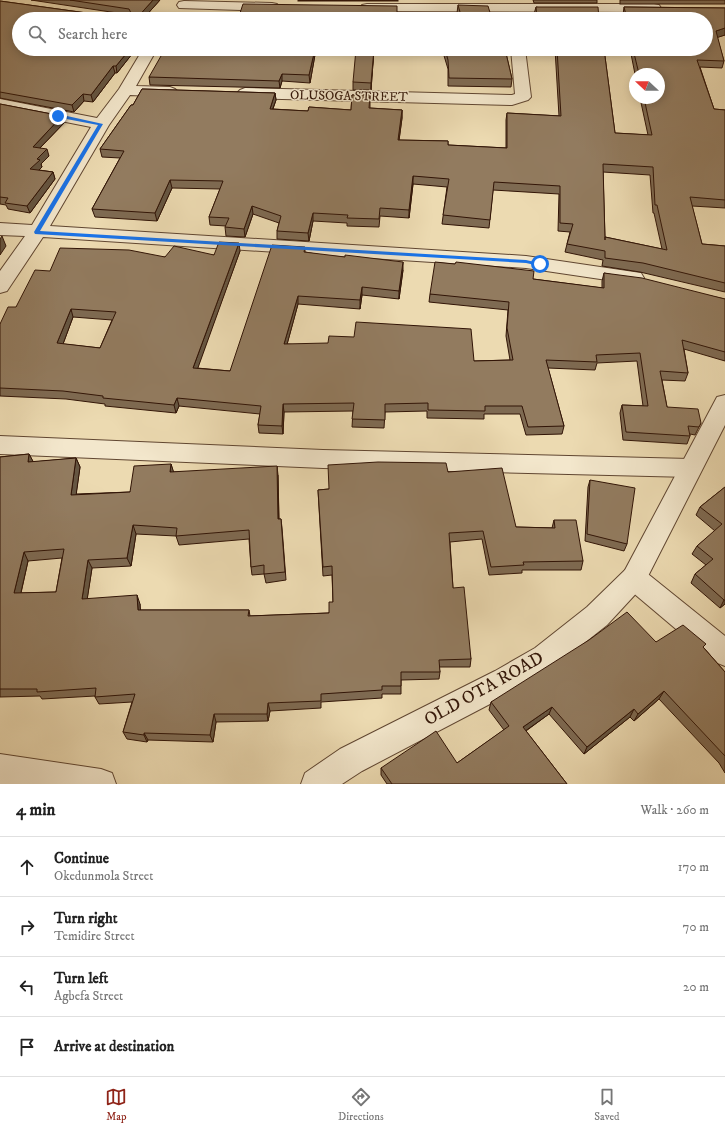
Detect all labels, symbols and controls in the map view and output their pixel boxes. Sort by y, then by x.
search box [12,12,713,56]
icon: search [26,23,48,45]
text: Search here [58,25,127,44]
north arrow [629,68,665,104]
street label: OLUSOGA STREET [290,87,408,105]
route end [49,107,67,125]
route start [531,255,549,273]
street label: OLD OTA ROAD [420,647,548,731]
text: 4 min [16,799,55,821]
text: Walk · 260 m [641,802,709,818]
text: Continue [54,849,109,868]
icon: ahead [16,856,38,878]
text: 170 m [678,859,709,875]
text: Okedunmola Street [54,868,153,884]
text: Turn right [54,909,117,928]
icon: right [16,916,38,938]
text: 70 m [683,919,709,935]
text: Temidire Street [54,928,135,944]
text: Turn left [54,969,108,988]
icon: left [16,976,38,998]
text: 20 m [683,979,709,995]
text: Agbefa Street [54,988,123,1004]
icon: arrive [16,1036,38,1058]
text: Arrive at destination [54,1037,174,1056]
tab: Map [105,1086,127,1124]
tab: Directions [338,1086,384,1124]
tab: Saved [594,1086,620,1124]

